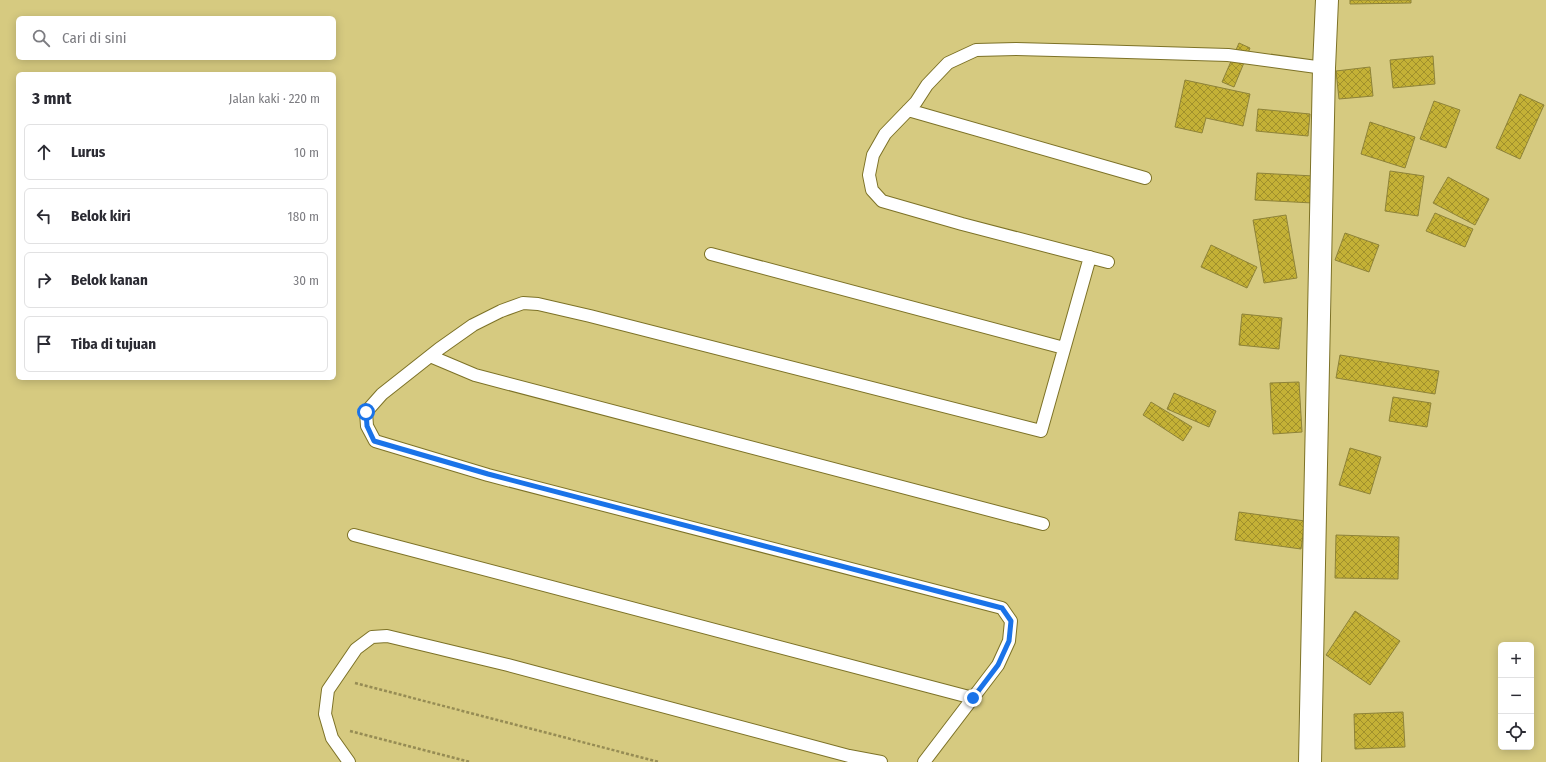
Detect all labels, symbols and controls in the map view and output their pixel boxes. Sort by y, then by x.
search box [16,16,336,60]
icon: search [30,27,52,49]
text: Cari di sini [62,29,127,47]
text: 3 mnt [32,88,71,109]
text: Jalan kaki · 220 m [229,91,320,106]
icon: ahead [33,141,55,163]
text: Lurus [71,143,105,161]
text: 10 m [294,145,319,160]
icon: left [33,205,55,227]
text: Belok kiri [71,207,131,225]
text: 180 m [288,209,319,224]
icon: right [33,269,55,291]
text: Belok kanan [71,271,148,289]
text: 30 m [293,273,319,288]
icon: arrive [33,333,55,355]
text: Tiba di tujuan [71,335,156,353]
route start [357,403,375,421]
map controls [1498,642,1534,750]
button: + [1498,642,1534,678]
button: − [1498,678,1534,714]
route end [964,689,982,707]
button: locate [1498,714,1534,750]

